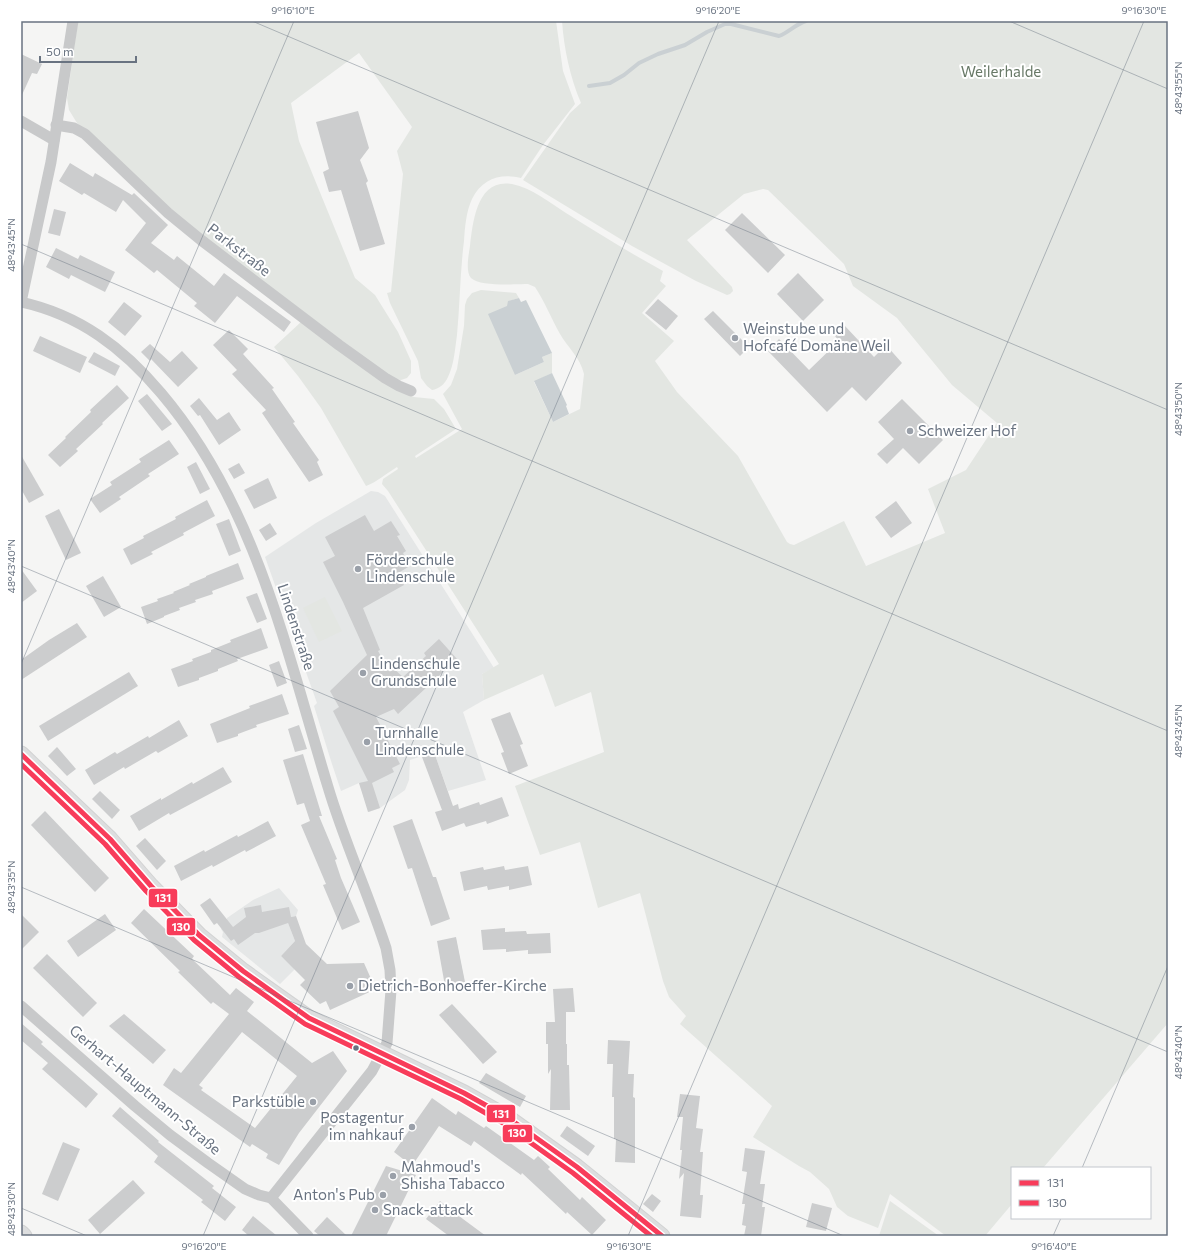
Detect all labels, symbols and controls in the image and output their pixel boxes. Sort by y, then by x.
text: 9°16'10"E [271,4,315,16]
text: 9°16'20"E [696,4,740,16]
text: 9°16'30"E [1121,4,1167,16]
scale bar [40,38,136,64]
text: 50 m [46,44,74,58]
text: 48°43'55"N [1172,61,1184,115]
park label: Weilerhalde [961,62,1041,80]
text: 48°43'45"N [5,218,17,272]
street label: Parkstraße [205,219,275,279]
place label: Weinstube und Hofcafé Domäne Weil [743,319,890,354]
marker: Weinstube und Hofcafé Domäne Weil [730,333,740,343]
text: 48°43'50"N [1172,382,1184,436]
place label: Schweizer Hof [918,421,1016,439]
marker: Schweizer Hof [905,426,915,436]
text: 48°43'40"N [5,539,17,593]
place label: Förderschule Lindenschule [366,550,455,585]
marker: Förderschule Lindenschule [353,564,363,574]
street label: Lindenstraße [275,581,319,672]
place label: Lindenschule Grundschule [371,654,460,689]
marker: Lindenschule Grundschule [358,668,368,678]
text: 48°43'45"N [1172,704,1184,758]
place label: Turnhalle Lindenschule [375,723,464,758]
marker: Turnhalle Lindenschule [362,737,372,747]
text: 48°43'35"N [5,860,17,914]
line badge: 131 [148,888,178,908]
text: 131 [155,891,171,904]
line badge: 130 [166,917,196,936]
text: 130 [172,920,190,933]
place label: Dietrich-Bonhoeffer-Kirche [358,976,547,994]
marker: Dietrich-Bonhoeffer-Kirche [345,981,355,991]
street label: Gerhart-Hauptmann-Straße [66,1021,225,1158]
text: 48°43'40"N [1172,1025,1184,1079]
unlabelled marker [351,1043,361,1053]
place label: Parkstüble [232,1092,305,1110]
marker: Parkstüble [308,1097,318,1107]
line badge: 131 [486,1104,516,1123]
text: 131 [493,1107,509,1120]
place label: Postagentur im nahkauf [320,1108,404,1143]
marker: Postagentur im nahkauf [407,1122,417,1132]
line badge: 130 [502,1124,533,1143]
text: 130 [508,1126,526,1139]
place label: Mahmoud's Shisha Tabacco [401,1157,505,1192]
legend [1011,1167,1151,1219]
marker: Mahmoud's Shisha Tabacco [388,1171,398,1181]
text: 131 [1047,1175,1064,1189]
text: 48°43'30"N [5,1182,17,1236]
place label: Anton's Pub [293,1185,375,1203]
marker: Anton's Pub [378,1190,388,1200]
text: 130 [1047,1195,1067,1209]
place label: Snack-attack [383,1200,473,1218]
marker: Snack-attack [370,1205,380,1215]
text: 9°16'20"E [182,1240,226,1252]
text: 9°16'30"E [606,1240,652,1252]
text: 9°16'40"E [1031,1240,1077,1252]

